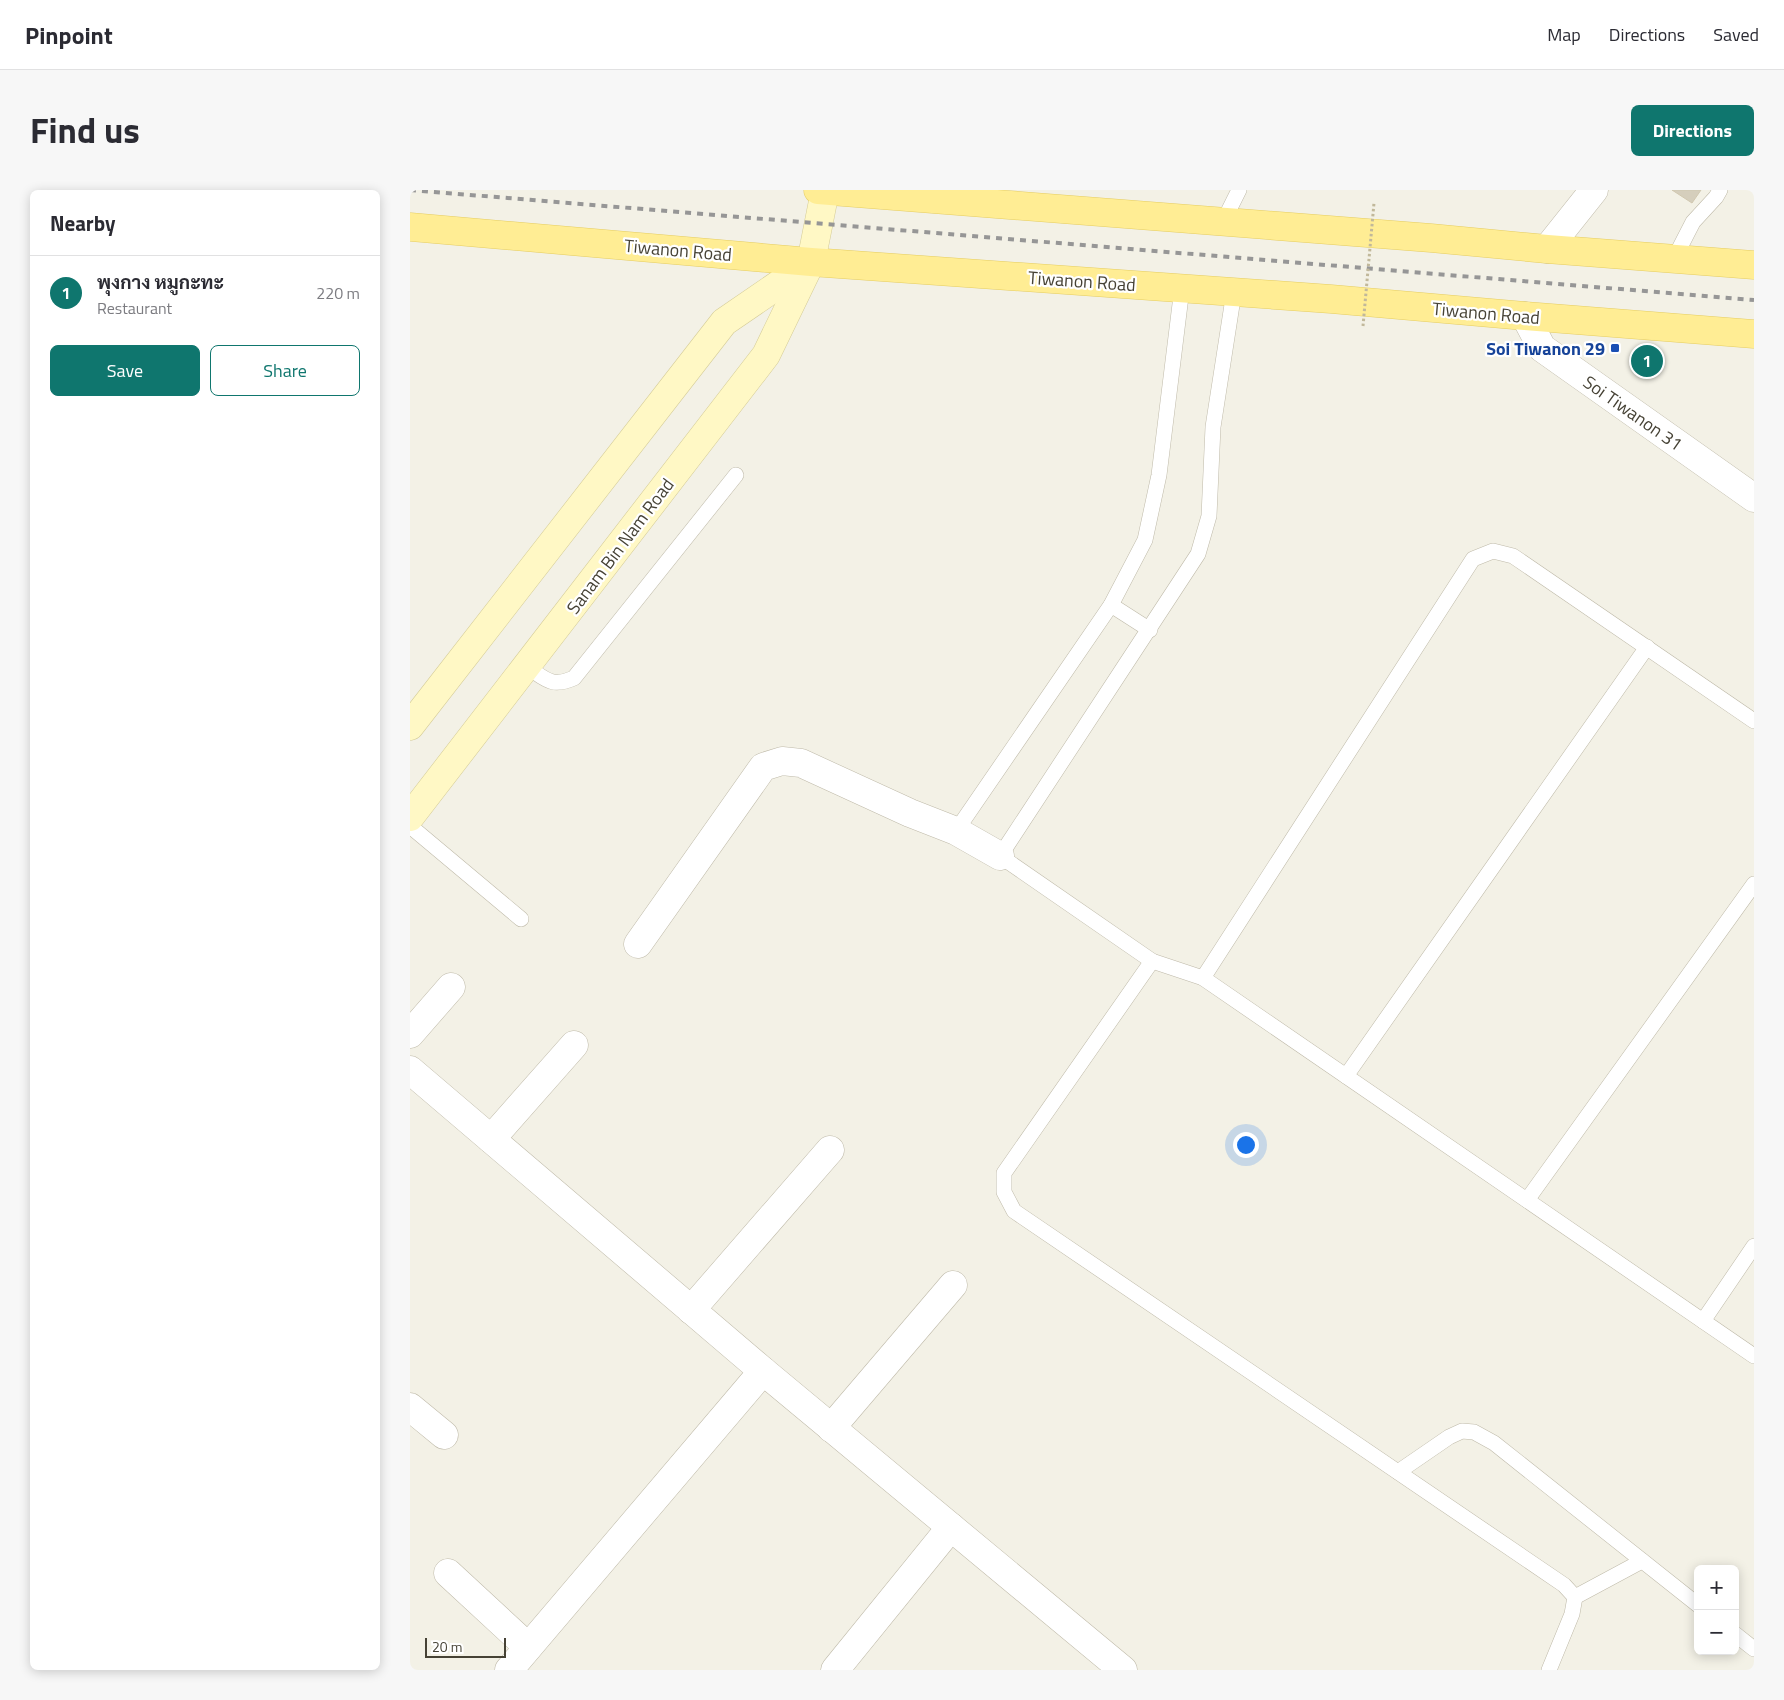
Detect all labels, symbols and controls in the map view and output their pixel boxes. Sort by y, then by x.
text: Pinpoint [25,17,113,53]
text: Map [1547,21,1581,48]
text: Directions [1609,21,1685,48]
text: Saved [1713,21,1759,48]
text: Find us [30,103,140,157]
button: Directions [1631,105,1754,156]
text: Nearby [50,207,115,239]
street label: Tiwanon Road [623,232,733,268]
street label: Tiwanon Road [1027,264,1137,298]
text: พุงกาง หมูกะทะ [97,267,224,296]
text: 1 [62,281,70,305]
text: 220 m [316,281,360,305]
street label: Tiwanon Road [1431,295,1541,331]
text: Restaurant [97,296,172,320]
place label: Soi Tiwanon 29 [1486,335,1605,362]
marker: Soi Tiwanon 29 [1609,342,1621,354]
pin: 1 [1631,342,1663,380]
button: Save [50,345,200,396]
button: Share [210,345,360,396]
street label: Soi Tiwanon 31 [1578,369,1688,457]
street label: Sanam Bin Nam Road [560,472,680,620]
your location [1233,1132,1259,1158]
map controls [1694,1565,1739,1655]
button: + [1694,1565,1739,1610]
button: − [1694,1610,1739,1655]
scale bar [425,1635,506,1658]
text: 20 m [432,1636,462,1657]

